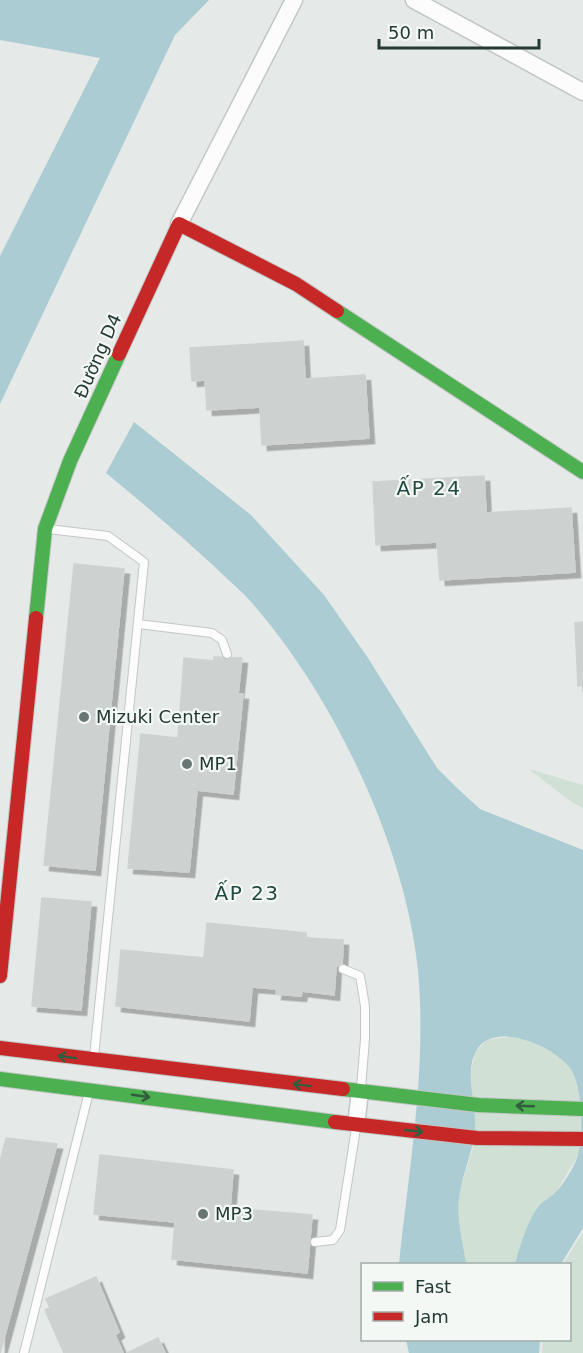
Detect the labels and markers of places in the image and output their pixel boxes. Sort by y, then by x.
place label: Mizuki Center [96,706,220,727]
marker: Mizuki Center [77,710,91,724]
place label: MP1 [199,753,237,774]
marker: MP1 [180,757,194,771]
place label: MP3 [215,1203,253,1224]
marker: MP3 [196,1207,210,1221]

